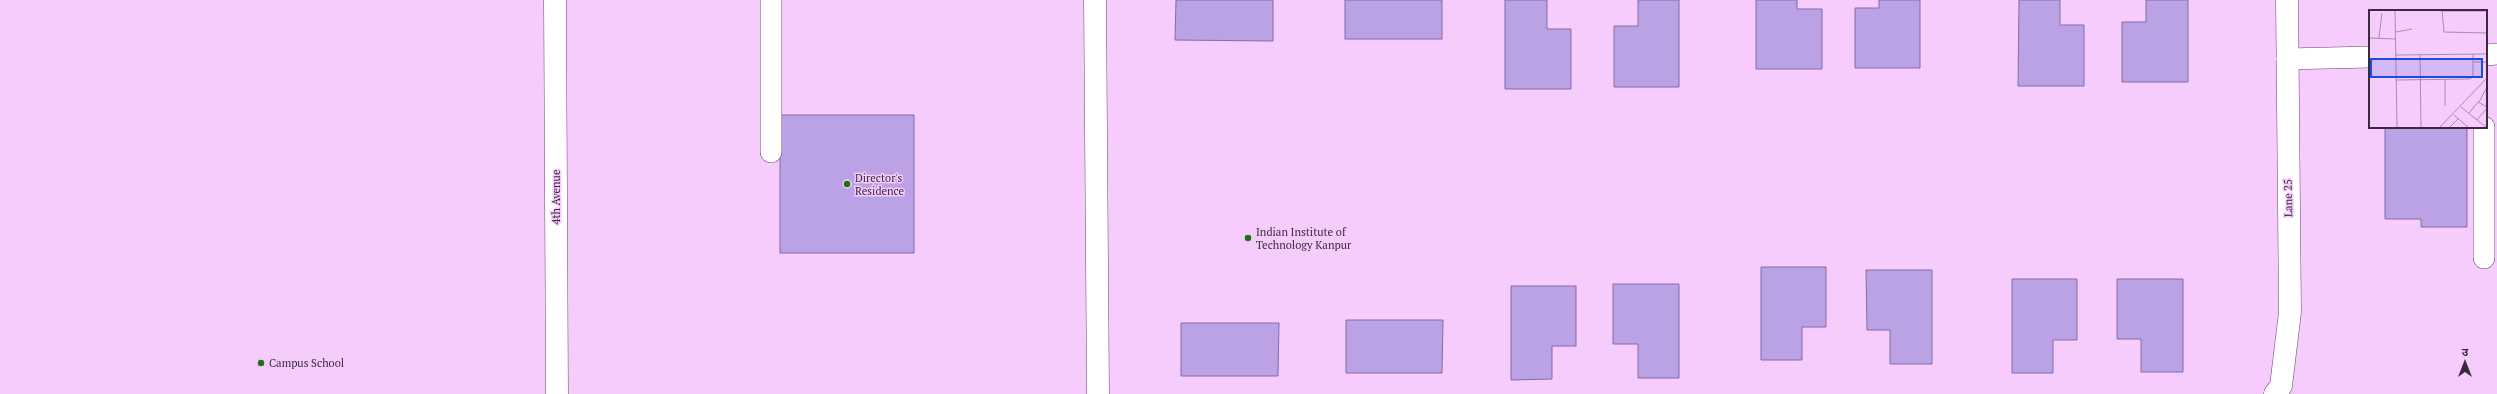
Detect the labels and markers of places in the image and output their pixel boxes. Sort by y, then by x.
place label: Director's Residence [855,171,905,198]
marker: Director's Residence [842,179,852,189]
place label: Indian Institute of Technology Kanpur [1256,225,1352,252]
marker: Indian Institute of Technology Kanpur [1243,233,1253,243]
place label: Campus School [269,356,344,370]
marker: Campus School [256,358,266,368]

